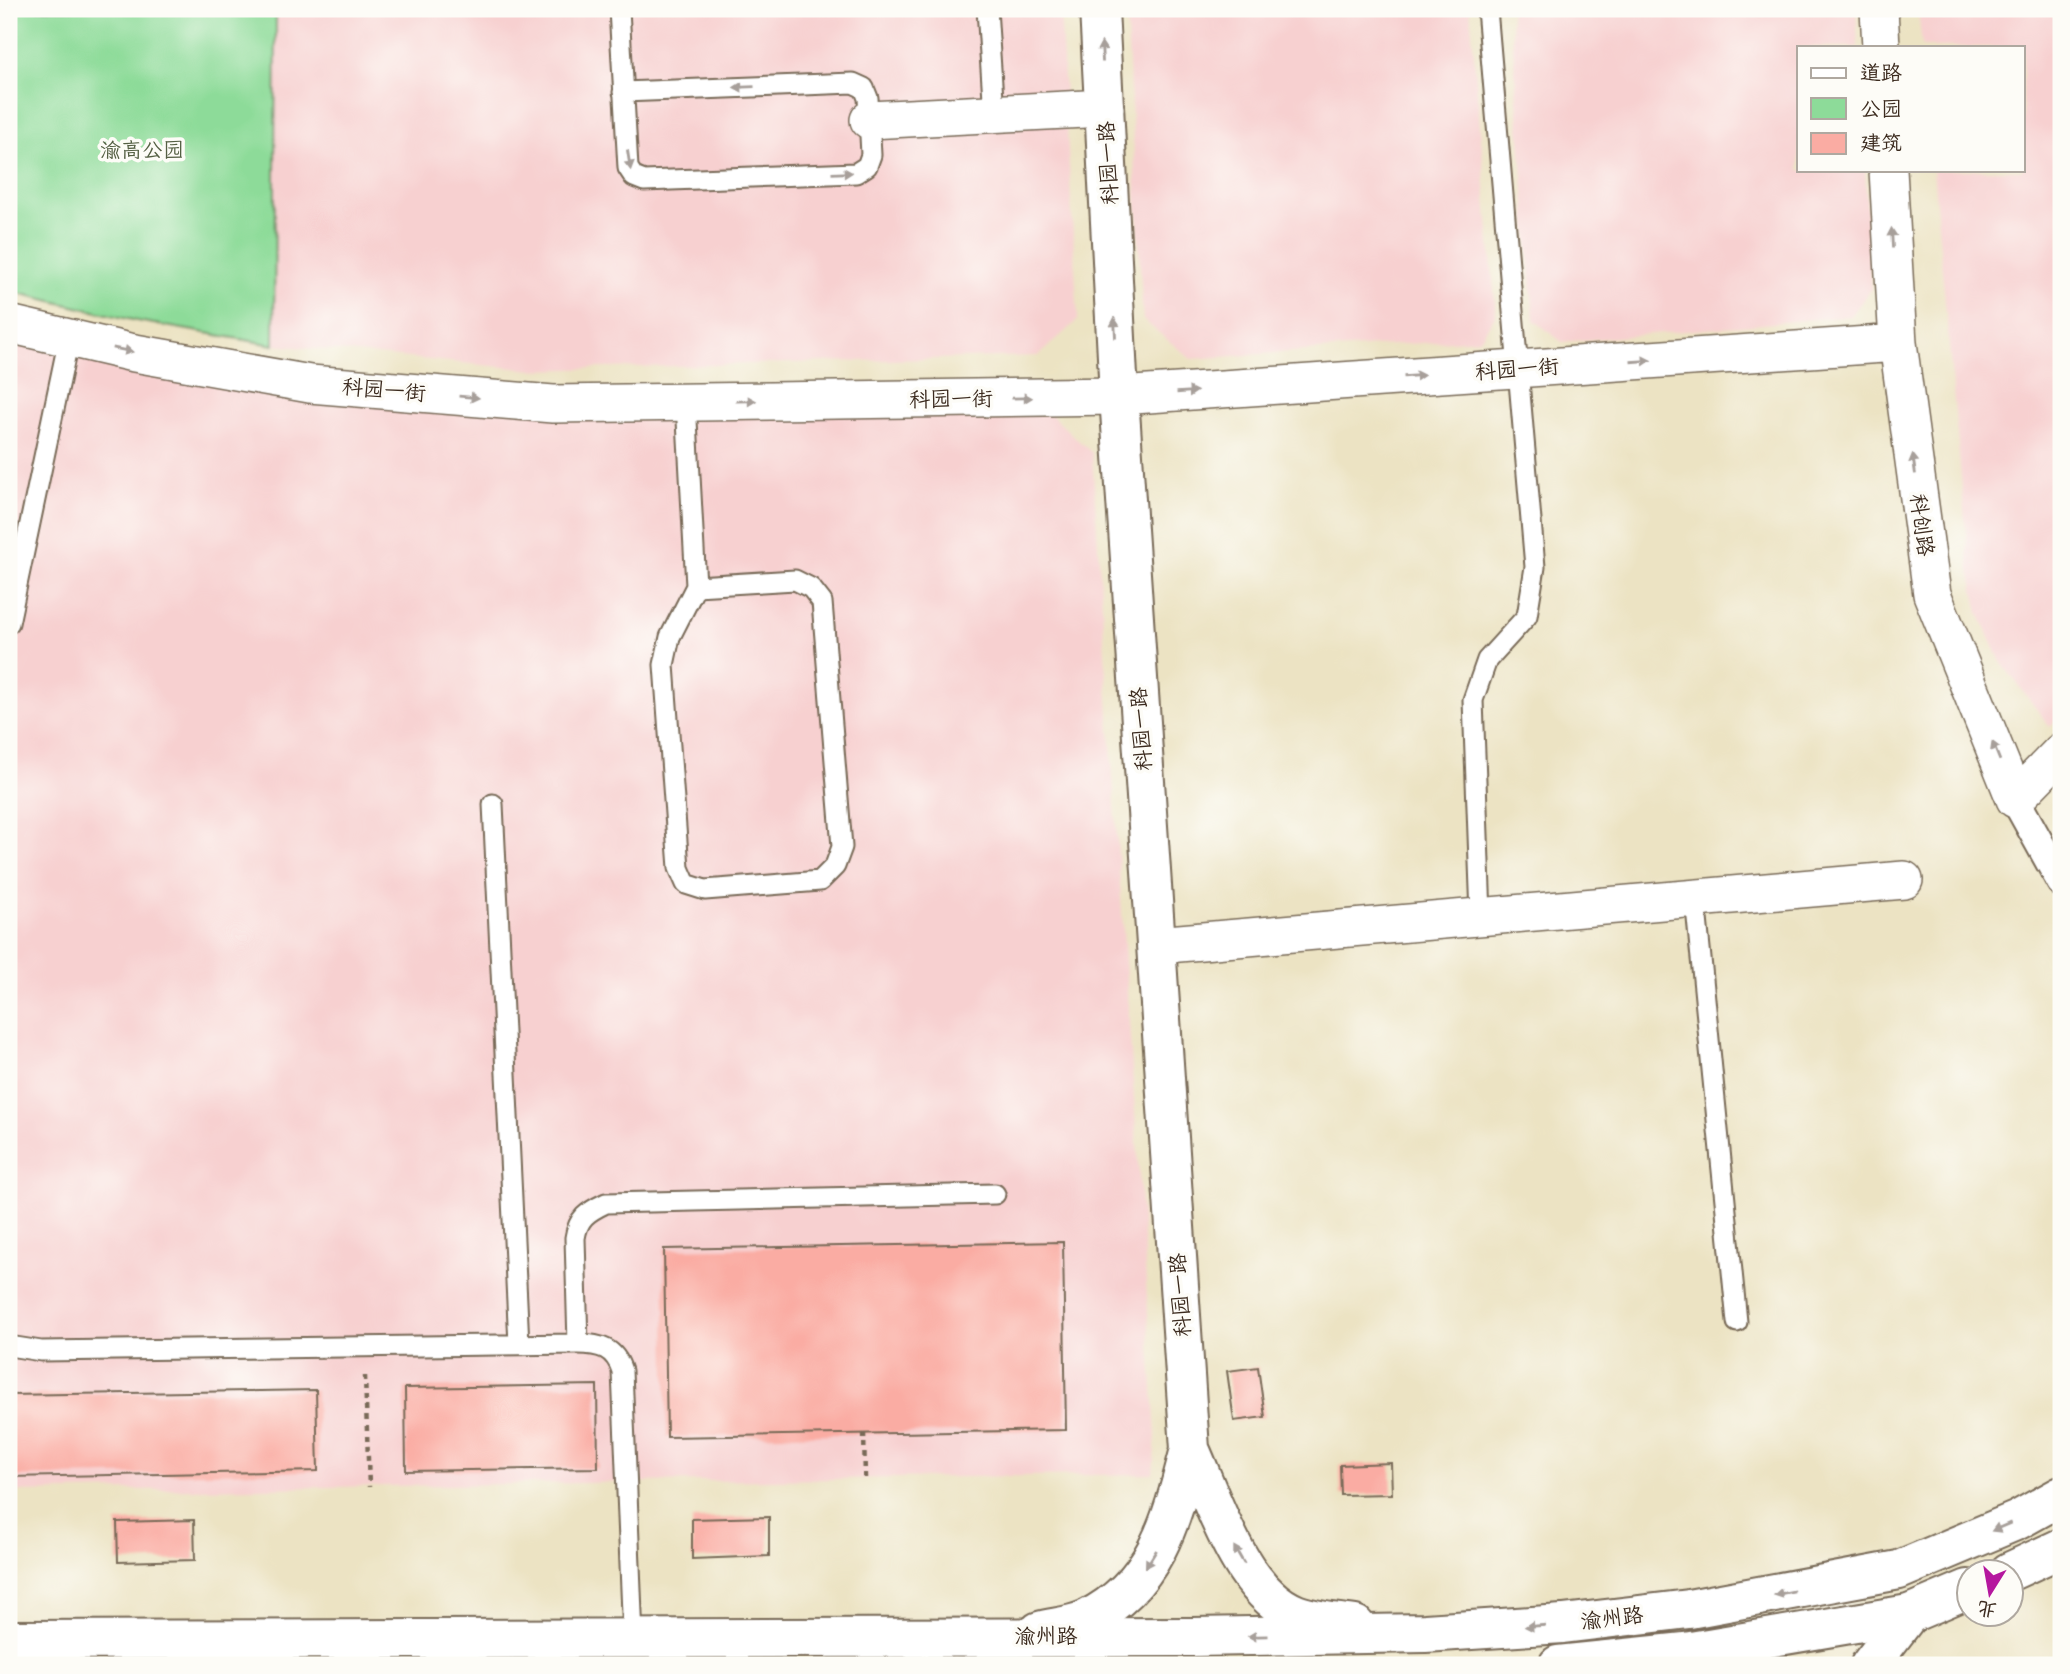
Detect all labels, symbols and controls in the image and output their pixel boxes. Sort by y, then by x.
one-way arrow [1096,41,1107,63]
legend [1797,46,2024,172]
text: 道路 [1860,59,1902,87]
one-way arrow [733,82,755,93]
text: 公园 [1860,95,1902,123]
street label: 科园一路 [1092,120,1124,206]
text: 建筑 [1860,129,1902,157]
park label: 渝高公园 [100,136,184,164]
one-way arrow [623,149,634,171]
one-way arrow [831,168,853,179]
one-way arrow [1886,227,1897,249]
one-way arrow [1110,317,1121,339]
one-way arrow [112,345,134,356]
street label: 科园一街 [1474,352,1560,386]
one-way arrow [1630,355,1652,366]
one-way arrow [1403,370,1425,381]
street label: 科园一街 [341,372,427,408]
street label: 科园一街 [909,384,993,414]
one-way arrow [1176,386,1198,397]
one-way arrow [459,392,481,403]
one-way arrow [1011,392,1033,403]
one-way arrow [735,396,757,407]
one-way arrow [1908,453,1919,475]
street label: 科创路 [1904,492,1940,558]
street label: 科园一路 [1124,686,1158,772]
one-way arrow [1990,741,2001,762]
street label: 科园一路 [1163,1252,1197,1338]
one-way arrow [1990,1522,2011,1533]
one-way arrow [1233,1545,1245,1564]
one-way arrow [1145,1549,1158,1569]
north arrow [1954,1558,2024,1628]
one-way arrow [1773,1587,1795,1598]
text: 北 [1975,1595,1999,1623]
street label: 渝州路 [1579,1600,1645,1636]
one-way arrow [1523,1621,1545,1632]
street label: 渝州路 [1015,1622,1078,1650]
one-way arrow [1247,1630,1269,1642]

